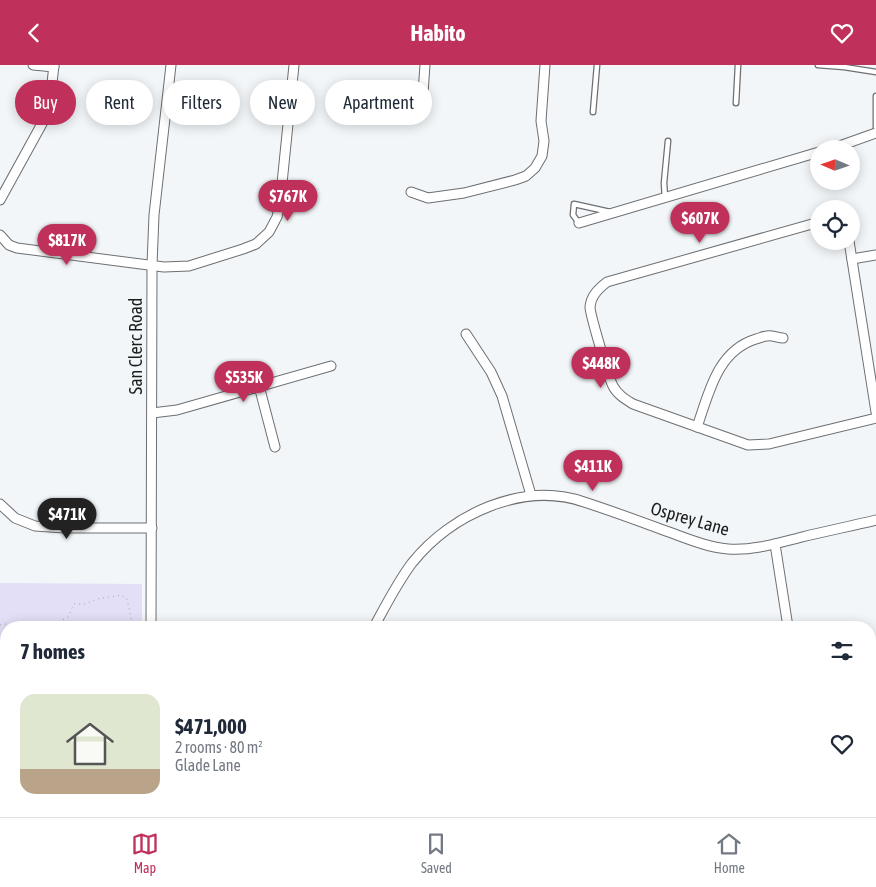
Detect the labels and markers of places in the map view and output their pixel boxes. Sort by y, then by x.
pin: $767K [253,179,323,222]
pin: $607K [665,201,735,244]
pin: $817K [32,223,102,266]
pin: $448K [566,347,636,389]
pin: $535K [209,361,279,403]
pin: $411K [558,449,628,492]
pin: $471K [32,497,102,540]

